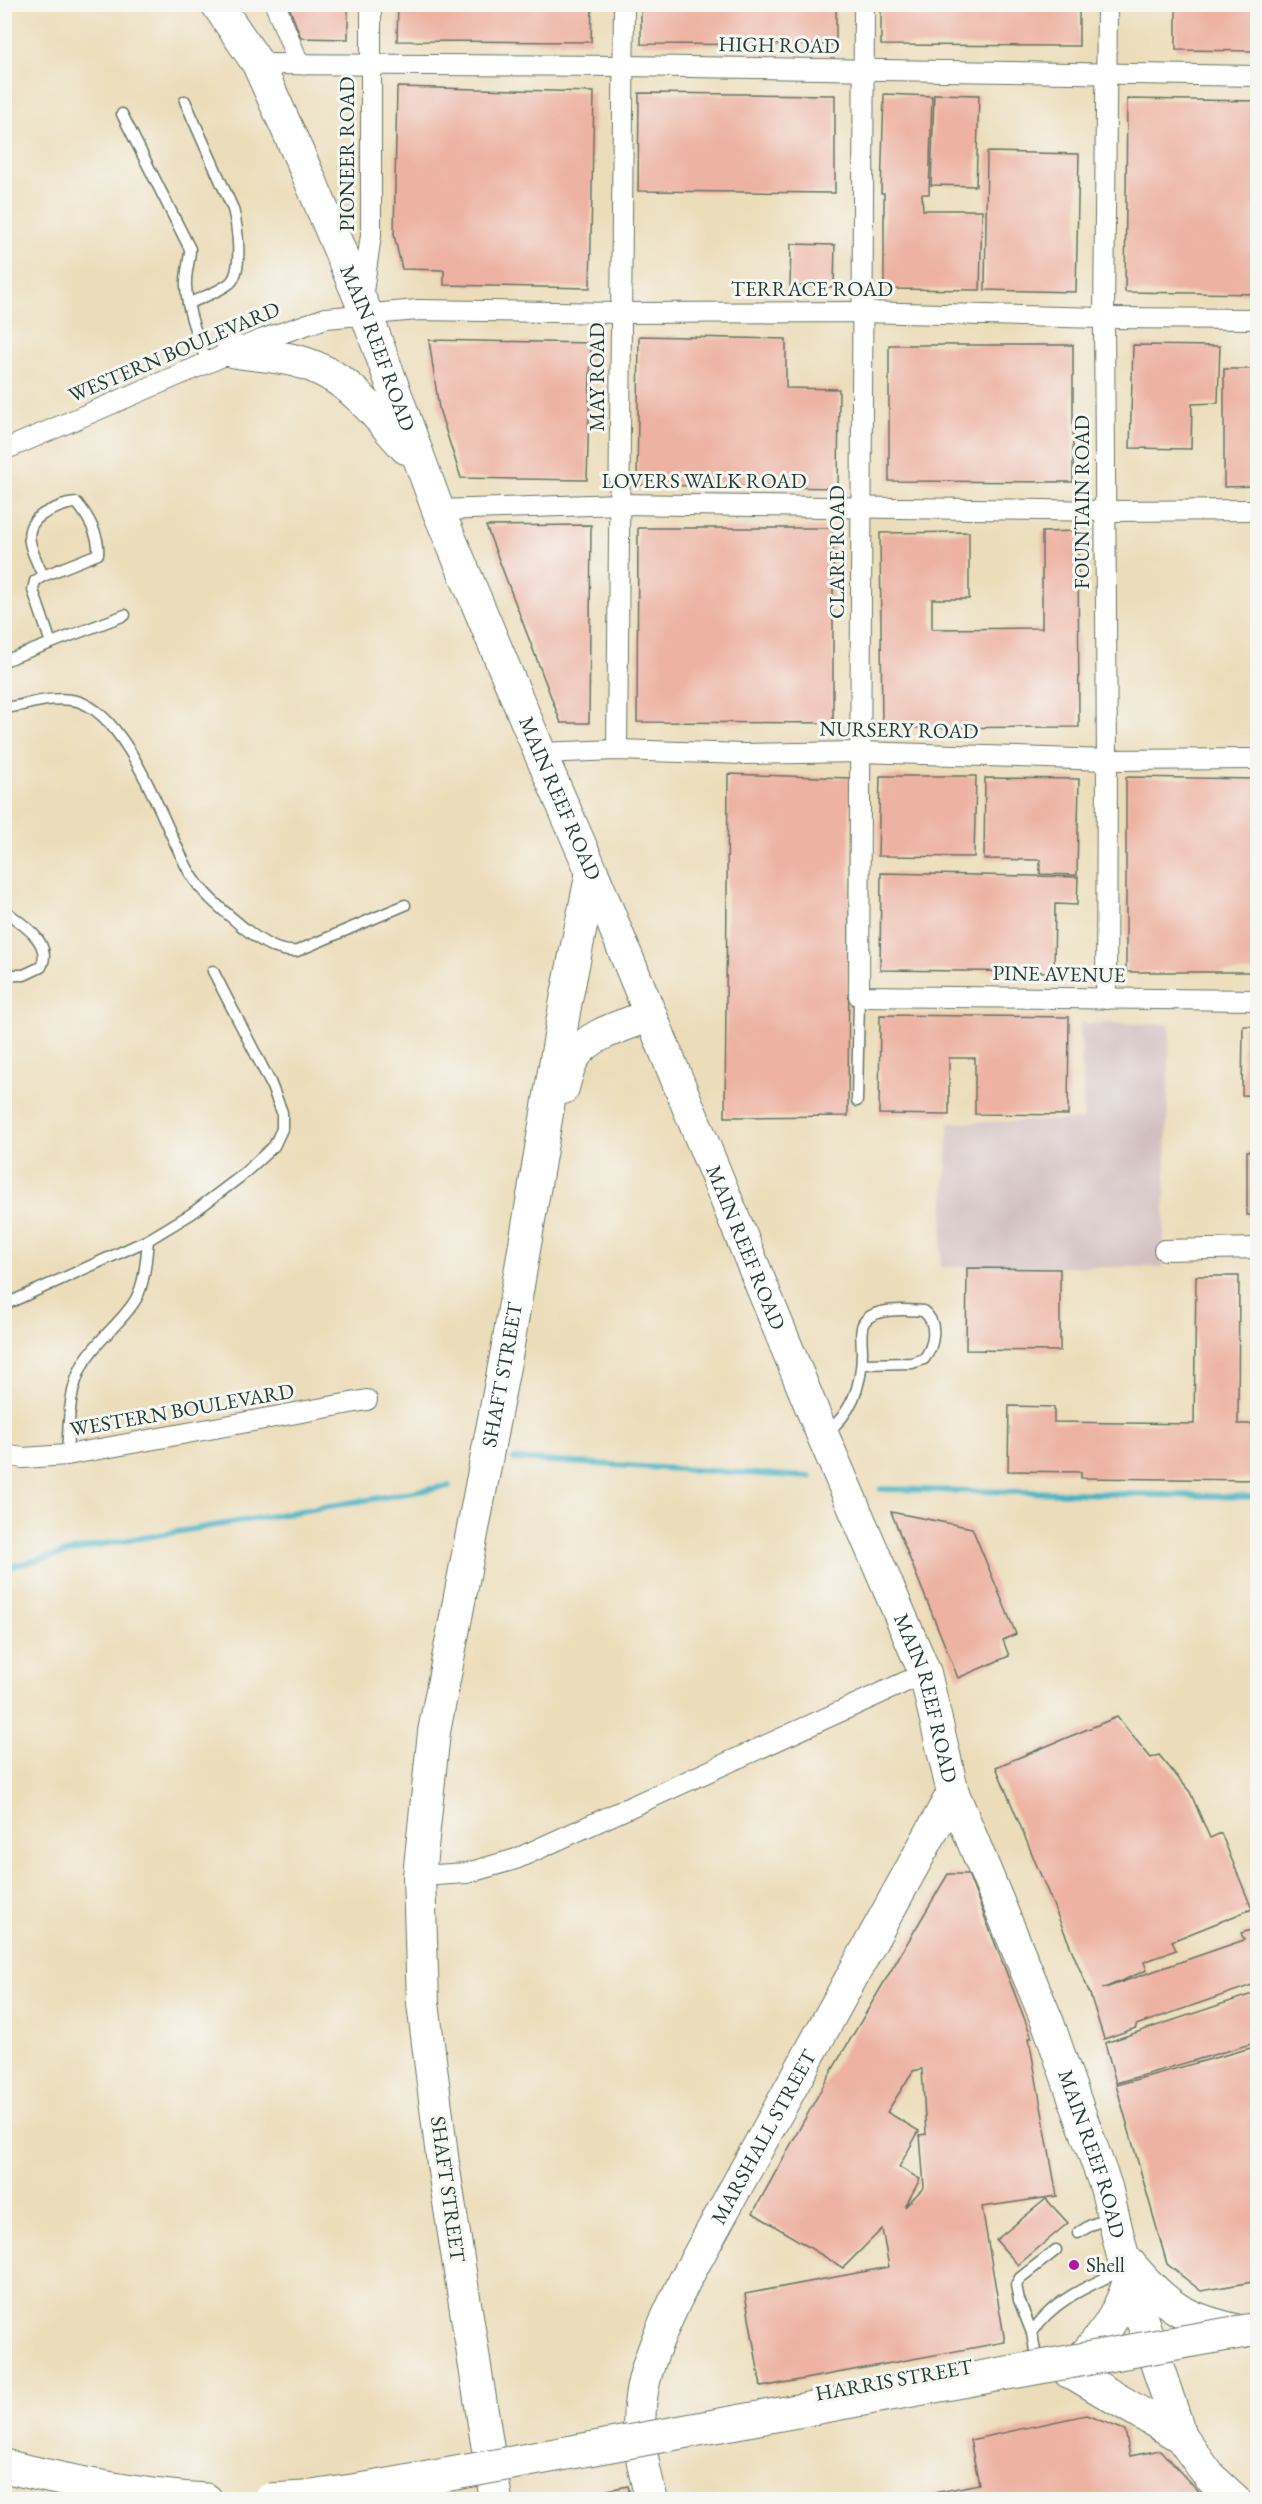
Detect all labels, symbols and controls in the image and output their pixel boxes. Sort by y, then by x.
street label: HIGH ROAD [718,30,840,59]
street label: PIONEER ROAD [333,76,360,231]
street label: MAIN REEF ROAD [334,261,422,435]
street label: TERRACE ROAD [731,275,893,302]
street label: WESTERN BOULEVARD [64,295,284,408]
street label: MAY ROAD [583,322,610,431]
street label: FOUNTAIN ROAD [1068,415,1095,589]
street label: LOVERS WALK ROAD [602,467,807,494]
street label: CLARE ROAD [823,485,850,619]
street label: MAIN REEF ROAD [513,712,608,884]
street label: NURSERY ROAD [819,715,979,744]
street label: PINE AVENUE [992,959,1126,988]
street label: MAIN REEF ROAD [700,1161,792,1334]
street label: SHAFT STREET [475,1299,528,1449]
street label: WESTERN BOULEVARD [68,1376,296,1443]
street label: MAIN REEF ROAD [888,1609,964,1785]
street label: MARSHALL STREET [704,2044,823,2229]
street label: MAIN REEF ROAD [1052,2066,1132,2241]
street label: SHAFT STREET [425,2114,472,2264]
place label: Shell [1086,2251,1125,2278]
marker: Shell [1067,2258,1081,2272]
street label: HARRIS STREET [813,2352,976,2407]

